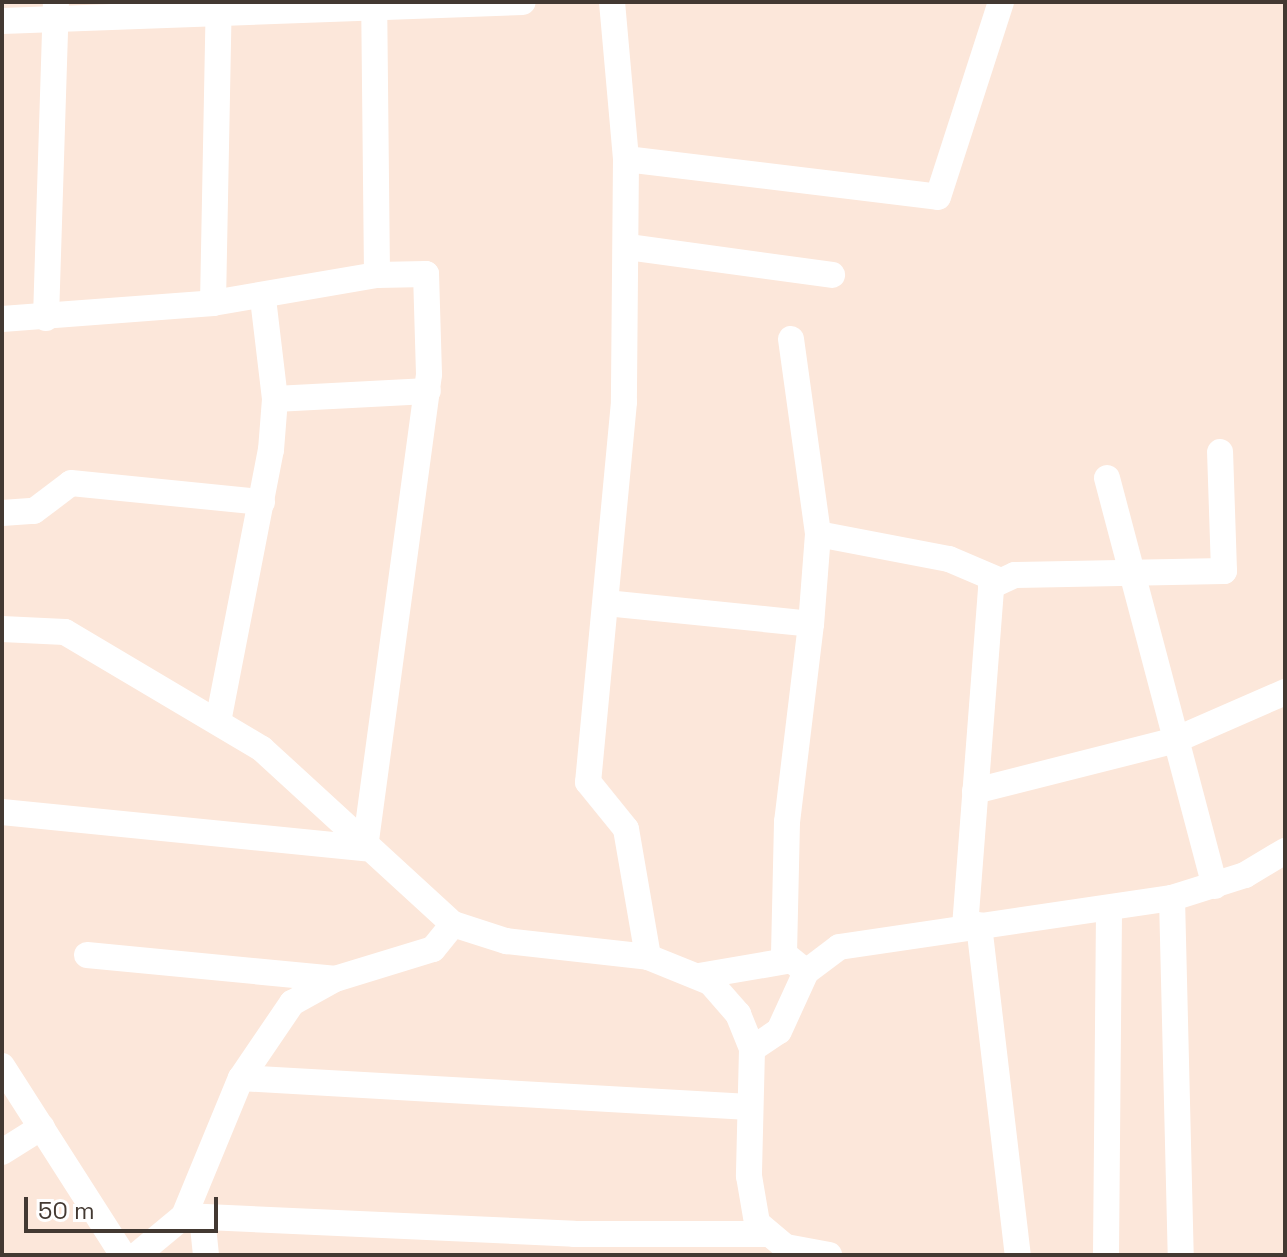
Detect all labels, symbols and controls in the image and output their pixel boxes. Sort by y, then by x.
scale bar [28,1181,222,1231]
text: 50 m [38,1195,95,1226]

